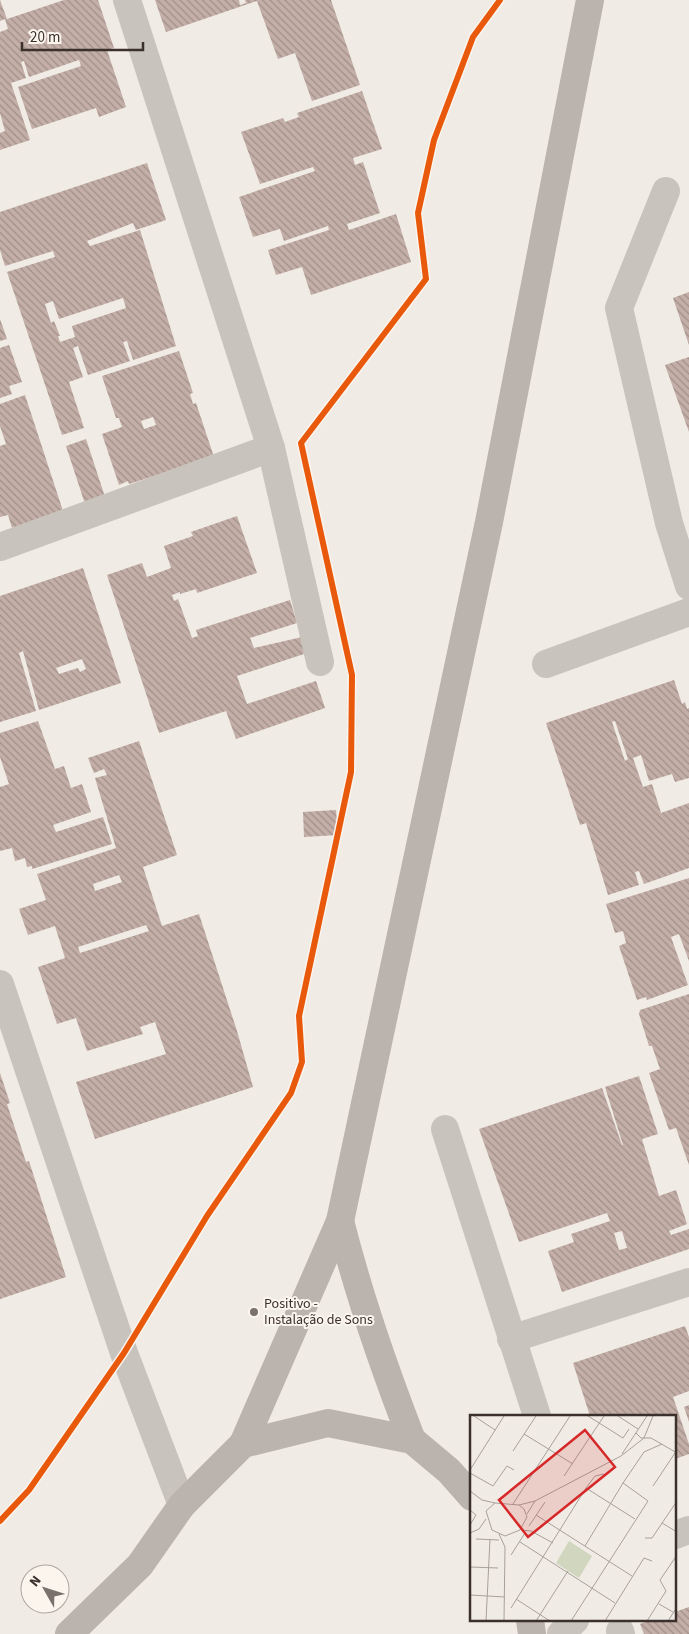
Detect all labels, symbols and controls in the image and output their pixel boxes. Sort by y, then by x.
scale bar [22,20,144,52]
text: 20 m [30,27,60,48]
place label: Positivo - Instalação de Sons [264,1294,373,1330]
marker: Positivo - Instalação de Sons [248,1306,260,1318]
inset map [470,1415,676,1622]
north arrow [20,1564,70,1614]
text: N [25,1572,46,1591]

